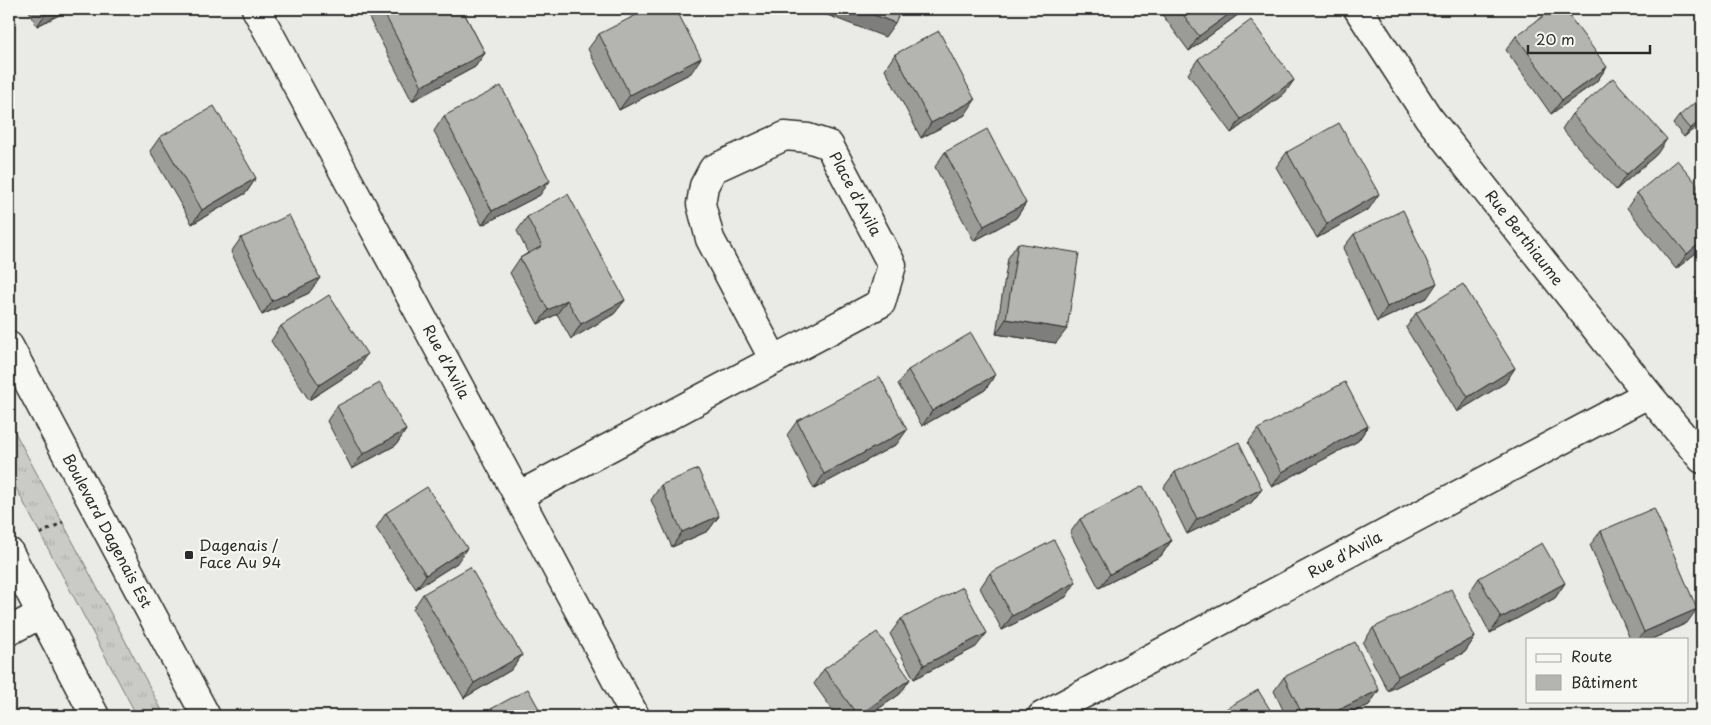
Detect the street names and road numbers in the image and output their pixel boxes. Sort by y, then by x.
street label: Place d'Avila [824,147,889,240]
street label: Rue Berthiaume [1481,184,1570,290]
street label: Rue d'Avila [418,320,477,403]
street label: Boulevard Dagenais Est [58,449,159,612]
street label: Rue d'Avila [1303,524,1386,583]

